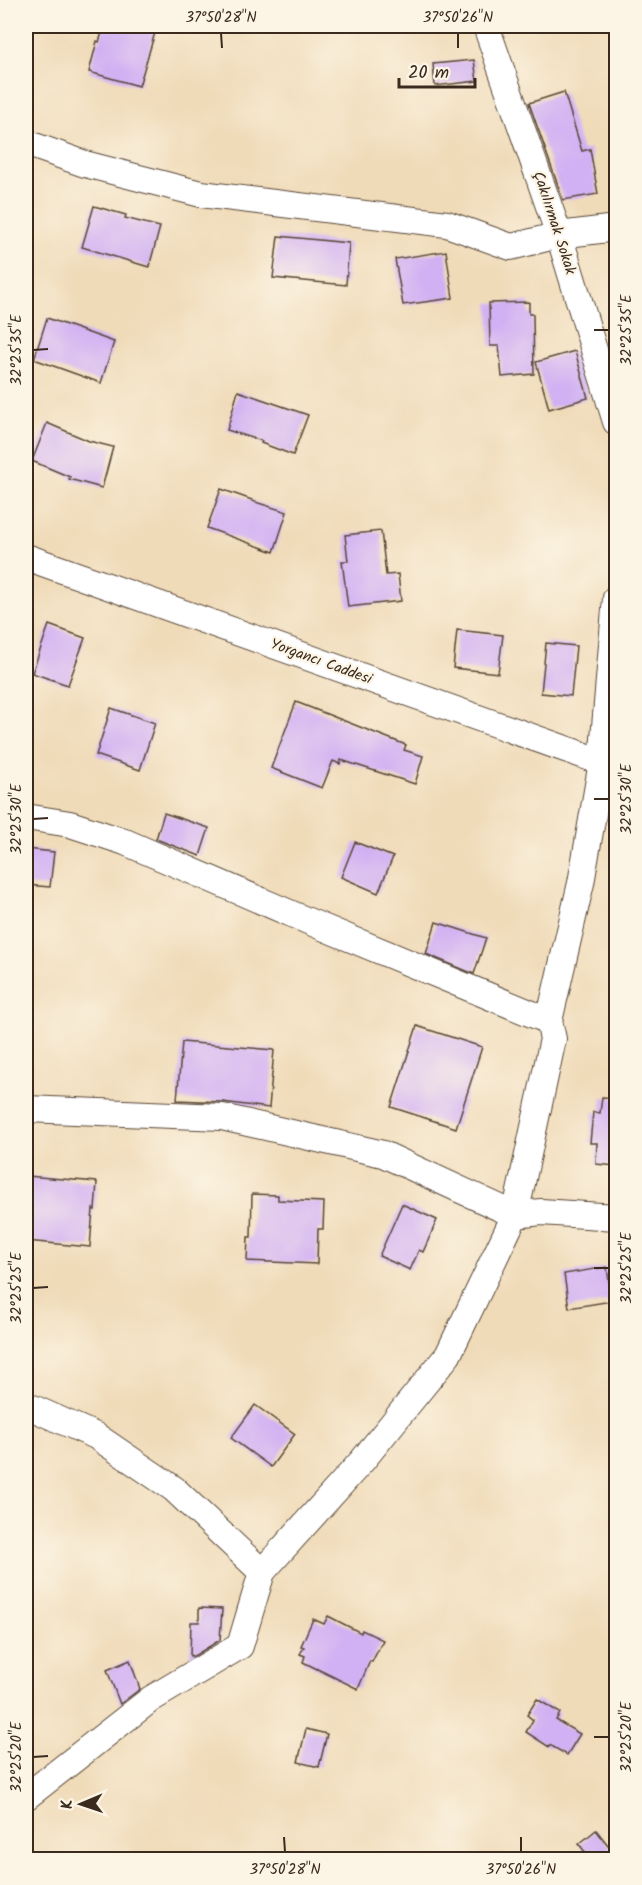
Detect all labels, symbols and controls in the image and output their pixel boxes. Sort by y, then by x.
text: 37°50'28"N [185,6,257,30]
text: 37°50'26"N [423,6,493,30]
scale bar [399,51,476,89]
text: 20 m [408,59,449,88]
street label: Çakılırmak Sokak [526,168,582,279]
text: 32°25'35"E [615,293,639,366]
text: 32°25'35"E [5,313,29,386]
street label: Yorgancı Caddesi [267,632,377,692]
text: 32°25'30"E [615,762,639,835]
text: 32°25'30"E [5,782,29,855]
text: 32°25'25"E [615,1231,639,1304]
text: 32°25'25"E [5,1251,29,1324]
text: 32°25'20"E [615,1700,639,1773]
text: 32°25'20"E [5,1720,29,1793]
north arrow [51,1774,111,1834]
text: K [55,1799,80,1810]
text: 37°50'28"N [249,1858,321,1882]
text: 37°50'26"N [486,1858,556,1882]

